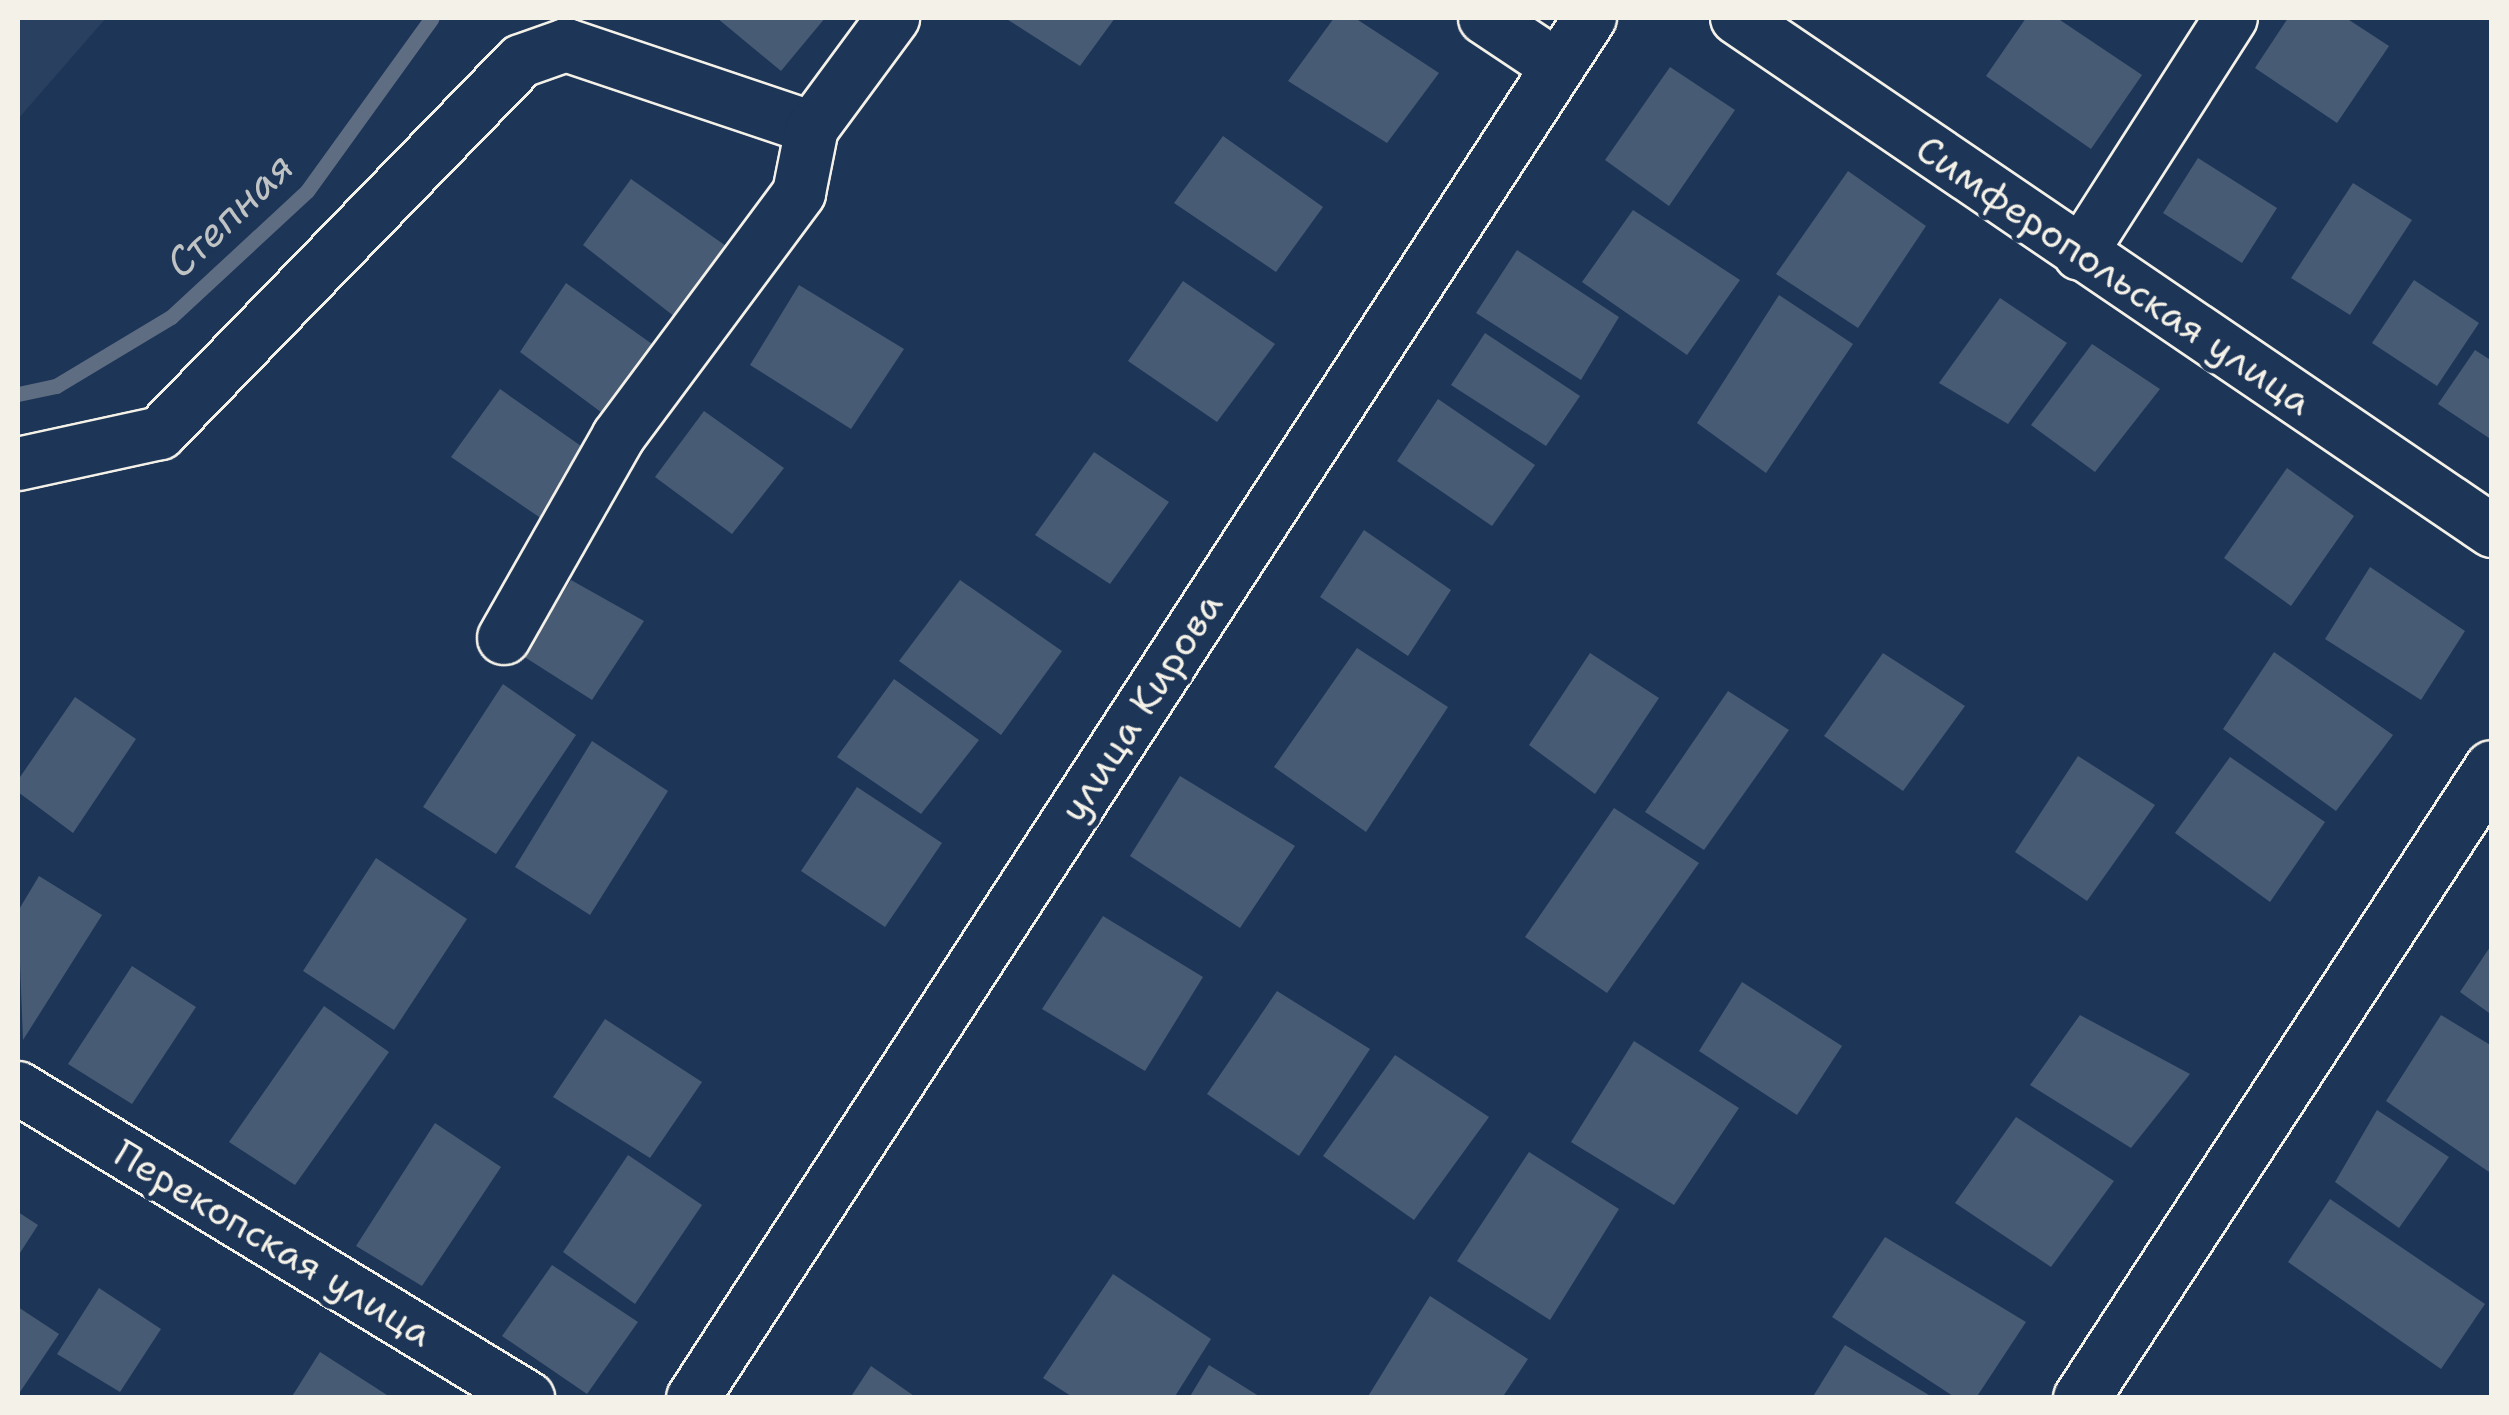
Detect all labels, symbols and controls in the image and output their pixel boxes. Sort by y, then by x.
street label: Симферопольская улица [1908,125,2320,425]
water label: Степная [155,143,303,287]
street label: улица Кирова [1050,584,1232,830]
street label: Перекопская улица [106,1130,440,1356]

